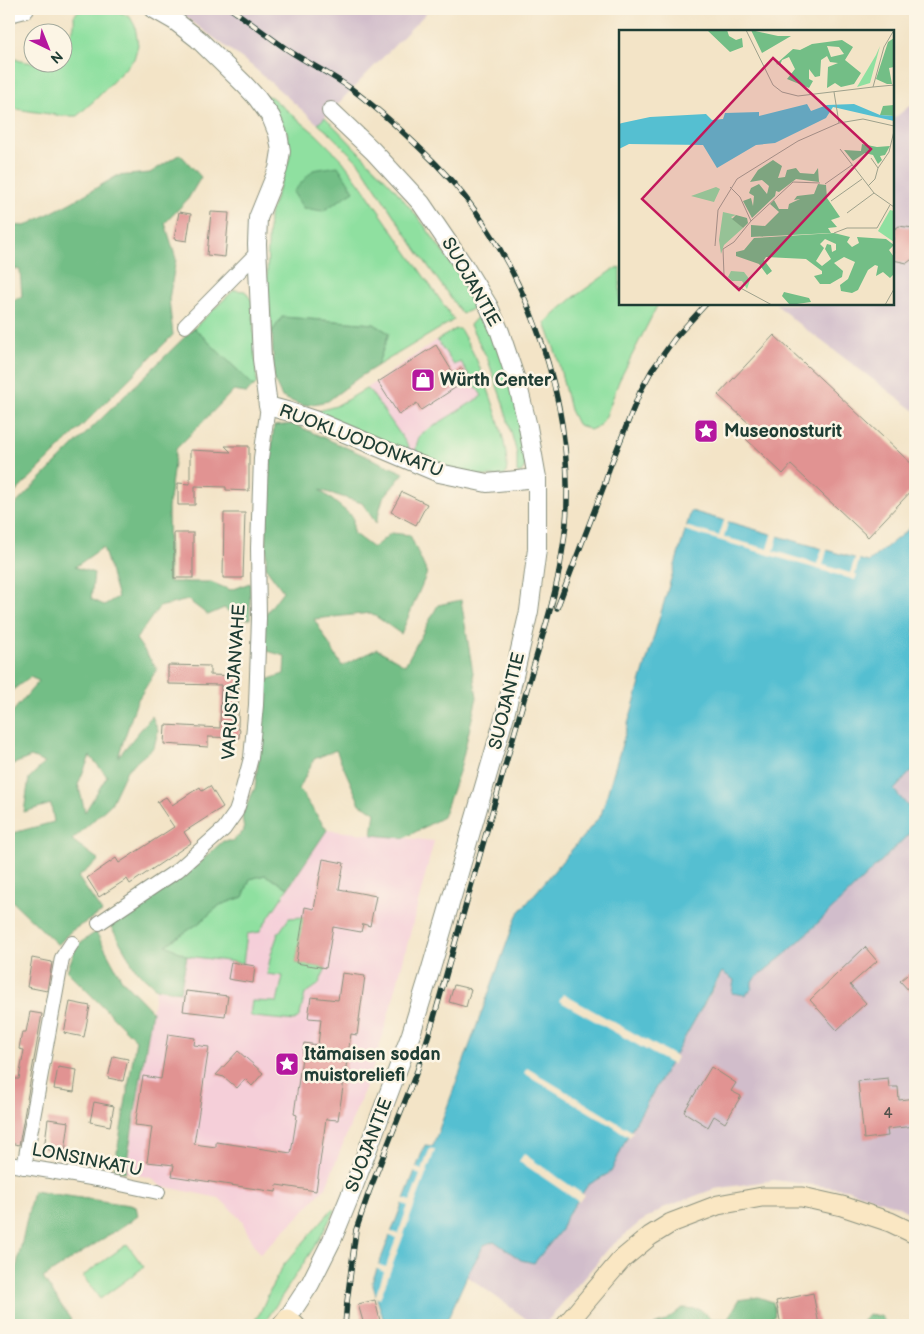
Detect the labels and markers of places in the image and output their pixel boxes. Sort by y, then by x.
shop icon: Würth Center [410,367,436,393]
place label: Würth Center [440,370,552,391]
place icon: Museonosturit [693,418,719,444]
place label: Museonosturit [724,421,842,442]
place label: Itämaisen sodan muistoreliefi [304,1044,440,1086]
place icon: Itämaisen sodan muistoreliefi [274,1051,300,1077]

